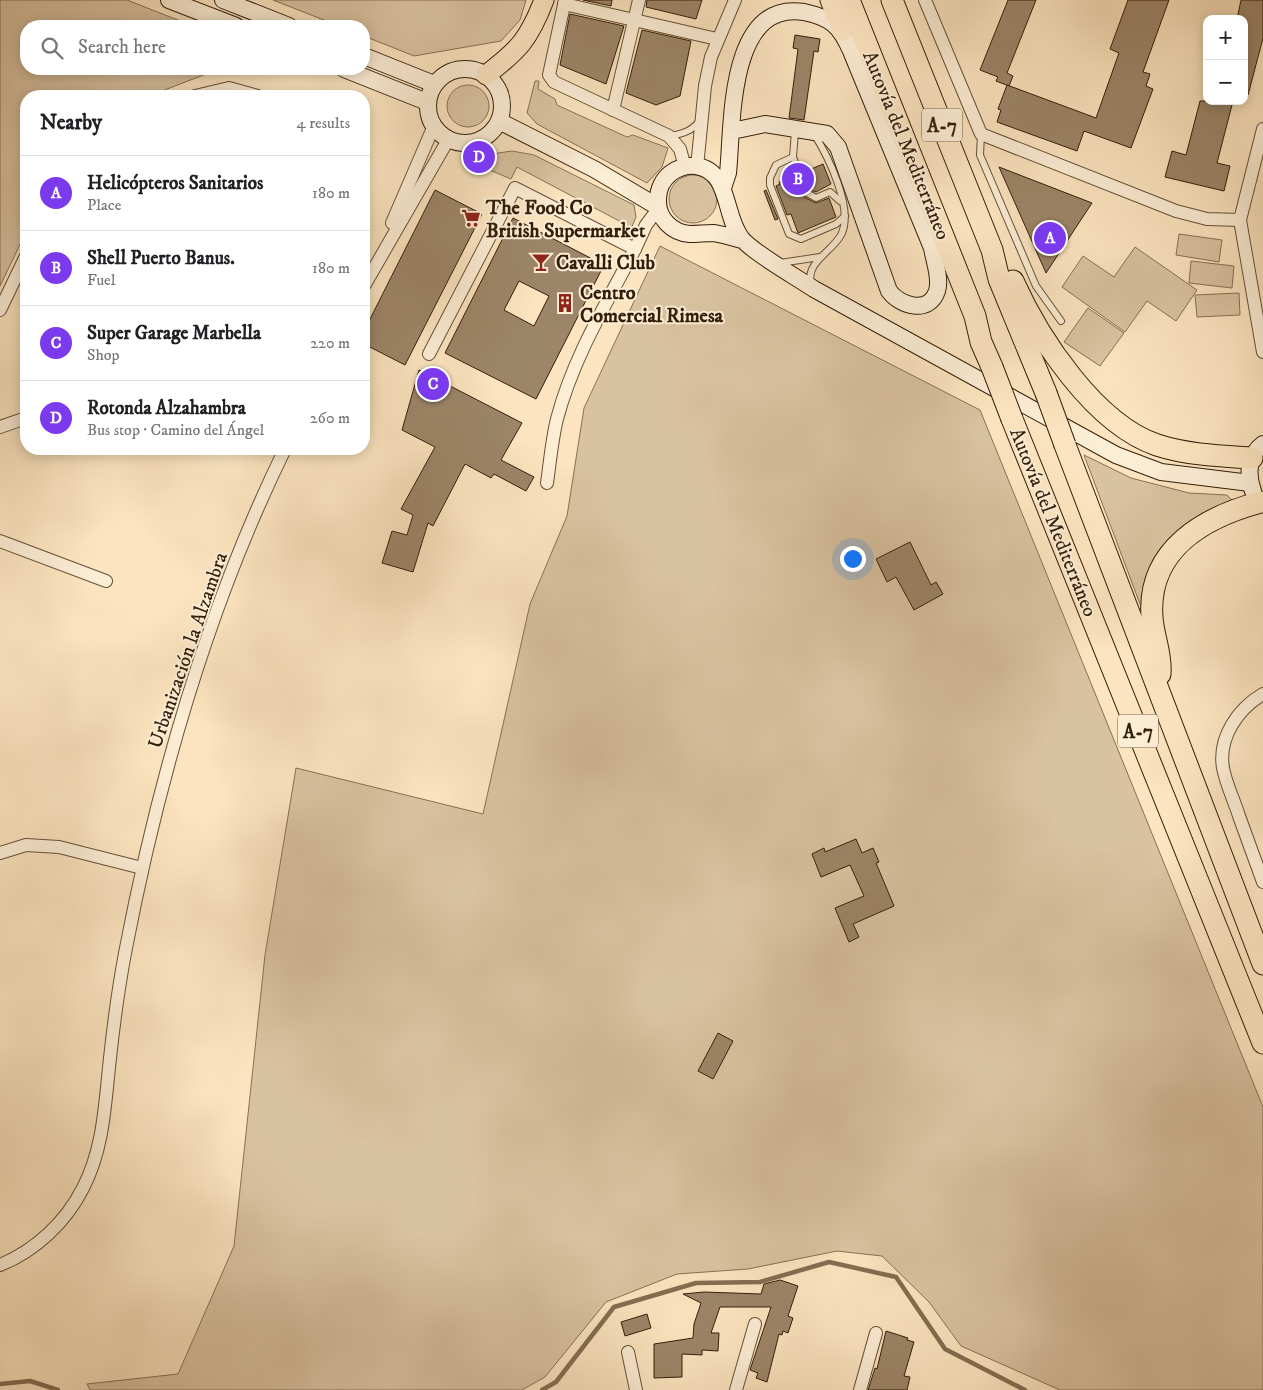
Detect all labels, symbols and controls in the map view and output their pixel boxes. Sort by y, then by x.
map controls [1203,15,1248,105]
button: + [1203,15,1248,60]
search box [20,20,370,75]
icon: search [38,34,66,62]
text: Search here [78,36,166,59]
street label: Autovía del Mediterráneo [856,47,955,244]
button: − [1203,60,1248,105]
road number: A-7 [922,108,962,142]
text: Nearby [40,110,102,136]
text: 4 results [297,113,350,133]
pin: D [463,138,495,176]
pin: B [782,160,814,198]
text: Helicópteros Sanitarios [87,172,263,195]
text: A [51,183,61,203]
text: 180 m [312,183,350,203]
text: Place [87,195,121,215]
place label: The Food Co British Supermarket [485,196,646,244]
supermarket icon: The Food Co British Supermarket [460,207,482,229]
pin: A [1034,219,1066,257]
text: Shell Puerto Banus. [87,247,235,270]
bar icon: Cavalli Club [530,251,552,273]
place label: Cavalli Club [556,251,655,276]
text: B [51,258,61,278]
text: 180 m [312,258,350,278]
text: Fuel [87,270,116,290]
place label: Centro Comercial Rimesa [580,281,724,329]
building icon: Centro Comercial Rimesa [554,292,576,314]
text: Super Garage Marbella [87,322,261,345]
text: C [51,333,61,353]
text: 220 m [310,333,350,353]
text: Shop [87,345,120,365]
pin: C [417,365,449,403]
text: Rotonda Alzahambra [87,397,246,420]
text: D [50,408,62,428]
text: 260 m [310,408,350,428]
text: Bus stop · Camino del Ángel [87,420,264,440]
street label: Autovía del Mediterráneo [1003,424,1102,621]
your location [840,546,866,572]
street label: Urbanización la Alzambra [143,549,234,752]
road number: A-7 [1118,714,1158,748]

